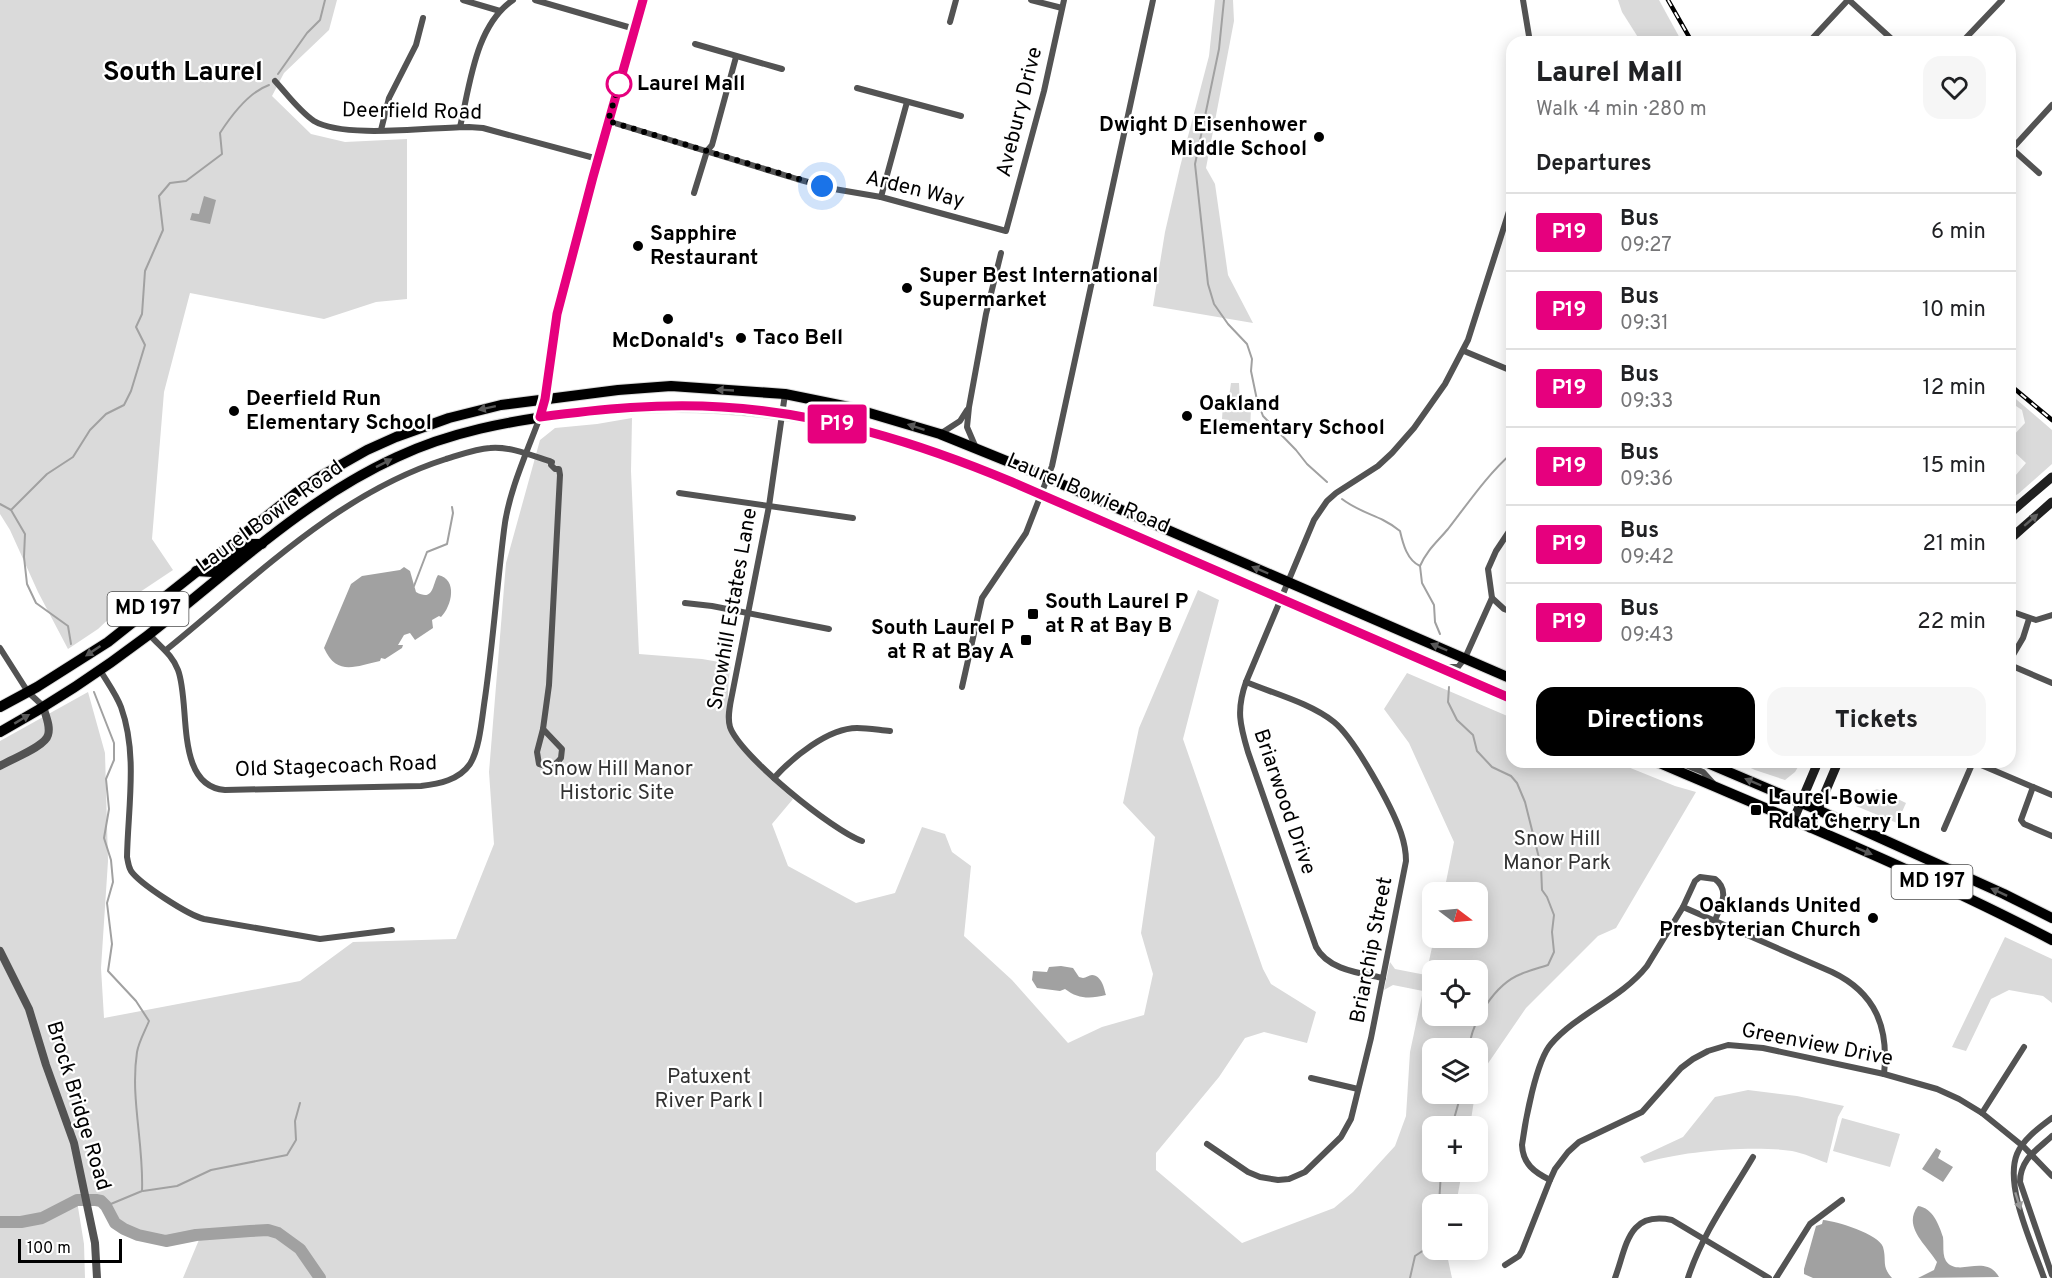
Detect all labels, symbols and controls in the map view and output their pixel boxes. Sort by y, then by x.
street label: Avebury Drive [991,44,1049,180]
district label: South Laurel [103,56,263,90]
text: Laurel Mall [1536,56,1683,92]
button: heart [1923,56,1986,119]
marker: Laurel Mall [606,71,632,97]
place label: Laurel Mall [637,71,745,98]
street label: Deerfield Road [342,97,482,127]
text: Walk · 4 min · 280 m [1536,97,1707,123]
place label: Dwight D Eisenhower Middle School [1099,112,1307,163]
marker: Dwight D Eisenhower Middle School [1312,130,1326,144]
text: Departures [1536,151,1652,178]
street label: Arden Way [863,165,967,215]
your location [807,171,837,201]
text: Bus [1620,206,1659,233]
text: P19 [1552,219,1586,246]
text: 6 min [1931,219,1986,246]
place label: Sapphire Restaurant [650,221,758,272]
text: 09:27 [1620,233,1672,259]
marker: Sapphire Restaurant [631,239,645,253]
place label: Super Best International Supermarket [919,263,1158,314]
marker: Super Best International Supermarket [900,281,914,295]
text: Bus [1620,284,1659,311]
text: P19 [1552,297,1586,324]
text: 10 min [1922,297,1986,324]
text: 09:31 [1620,311,1669,337]
marker: McDonald's [661,312,675,326]
place label: Taco Bell [753,325,843,352]
place label: McDonald's [612,328,724,355]
marker: Taco Bell [734,331,748,345]
text: Bus [1620,362,1659,389]
text: P19 [1552,375,1586,402]
text: 12 min [1923,375,1986,402]
one-way arrow [715,385,734,394]
place label: Deerfield Run Elementary School [246,386,432,437]
text: 09:33 [1620,389,1673,415]
place label: Oakland Elementary School [1199,391,1385,442]
marker: Deerfield Run Elementary School [227,404,241,418]
one-way arrow [478,404,496,414]
line badge: P19 [802,404,872,444]
marker: Oakland Elementary School [1180,409,1194,423]
text: P19 [820,411,854,438]
one-way arrow [907,421,925,431]
text: Bus [1620,440,1659,467]
street label: Laurel Bowie Road [1002,447,1174,541]
text: P19 [1552,453,1586,480]
text: 15 min [1922,453,1986,480]
street label: Laurel Bowie Road [191,455,349,579]
one-way arrow [376,458,393,468]
text: 09:36 [1620,467,1673,493]
street label: Snowhill Estates Lane [702,506,764,712]
one-way arrow [2023,514,2039,527]
text: Bus [1620,518,1659,545]
text: P19 [1552,531,1586,558]
text: 21 min [1923,531,1986,558]
text: 09:42 [1620,545,1674,571]
one-way arrow [1251,565,1269,574]
place label: South Laurel P at R at Bay B [1045,589,1188,640]
road number: MD 197 [108,592,188,626]
text: Bus [1620,596,1659,623]
marker: South Laurel P at R at Bay B [1026,607,1040,621]
text: P19 [1552,609,1586,636]
text: 22 min [1917,609,1986,636]
place label: South Laurel P at R at Bay A [871,615,1014,666]
text: 09:43 [1620,623,1674,649]
marker: South Laurel P at R at Bay A [1019,633,1033,647]
one-way arrow [1430,642,1448,651]
one-way arrow [85,646,102,657]
button: Directions [1536,687,1755,756]
button: Tickets [1767,687,1986,756]
one-way arrow [14,714,30,725]
street label: Briarwood Drive [1246,726,1322,878]
street label: Old Stagecoach Road [234,750,438,784]
park label: Snow Hill Manor Historic Site [541,756,693,807]
one-way arrow [1744,778,1761,787]
place label: Laurel-Bowie Rd at Cherry Ln [1768,785,1921,836]
marker: Laurel-Bowie Rd at Cherry Ln [1749,803,1763,817]
park label: Snow Hill Manor Park [1503,826,1611,877]
one-way arrow [1855,847,1872,856]
road number: MD 197 [1892,865,1972,899]
street label: Briarchip Street [1345,875,1399,1025]
north arrow [1422,882,1488,948]
map controls [1422,882,1488,1260]
one-way arrow [1990,887,2008,897]
place label: Oaklands United Presbyterian Church [1659,893,1861,944]
marker: Oaklands United Presbyterian Church [1866,911,1880,925]
button: locate [1422,960,1488,1026]
street label: Greenview Drive [1739,1017,1895,1073]
street label: Brock Bridge Road [39,1018,117,1194]
button: layers [1422,1038,1488,1104]
park label: Patuxent River Park I [655,1064,763,1115]
button: + [1422,1116,1488,1182]
one-way arrow [2014,1192,2023,1210]
button: − [1422,1194,1488,1260]
scale bar [18,1236,122,1264]
text: 100 m [27,1239,71,1259]

